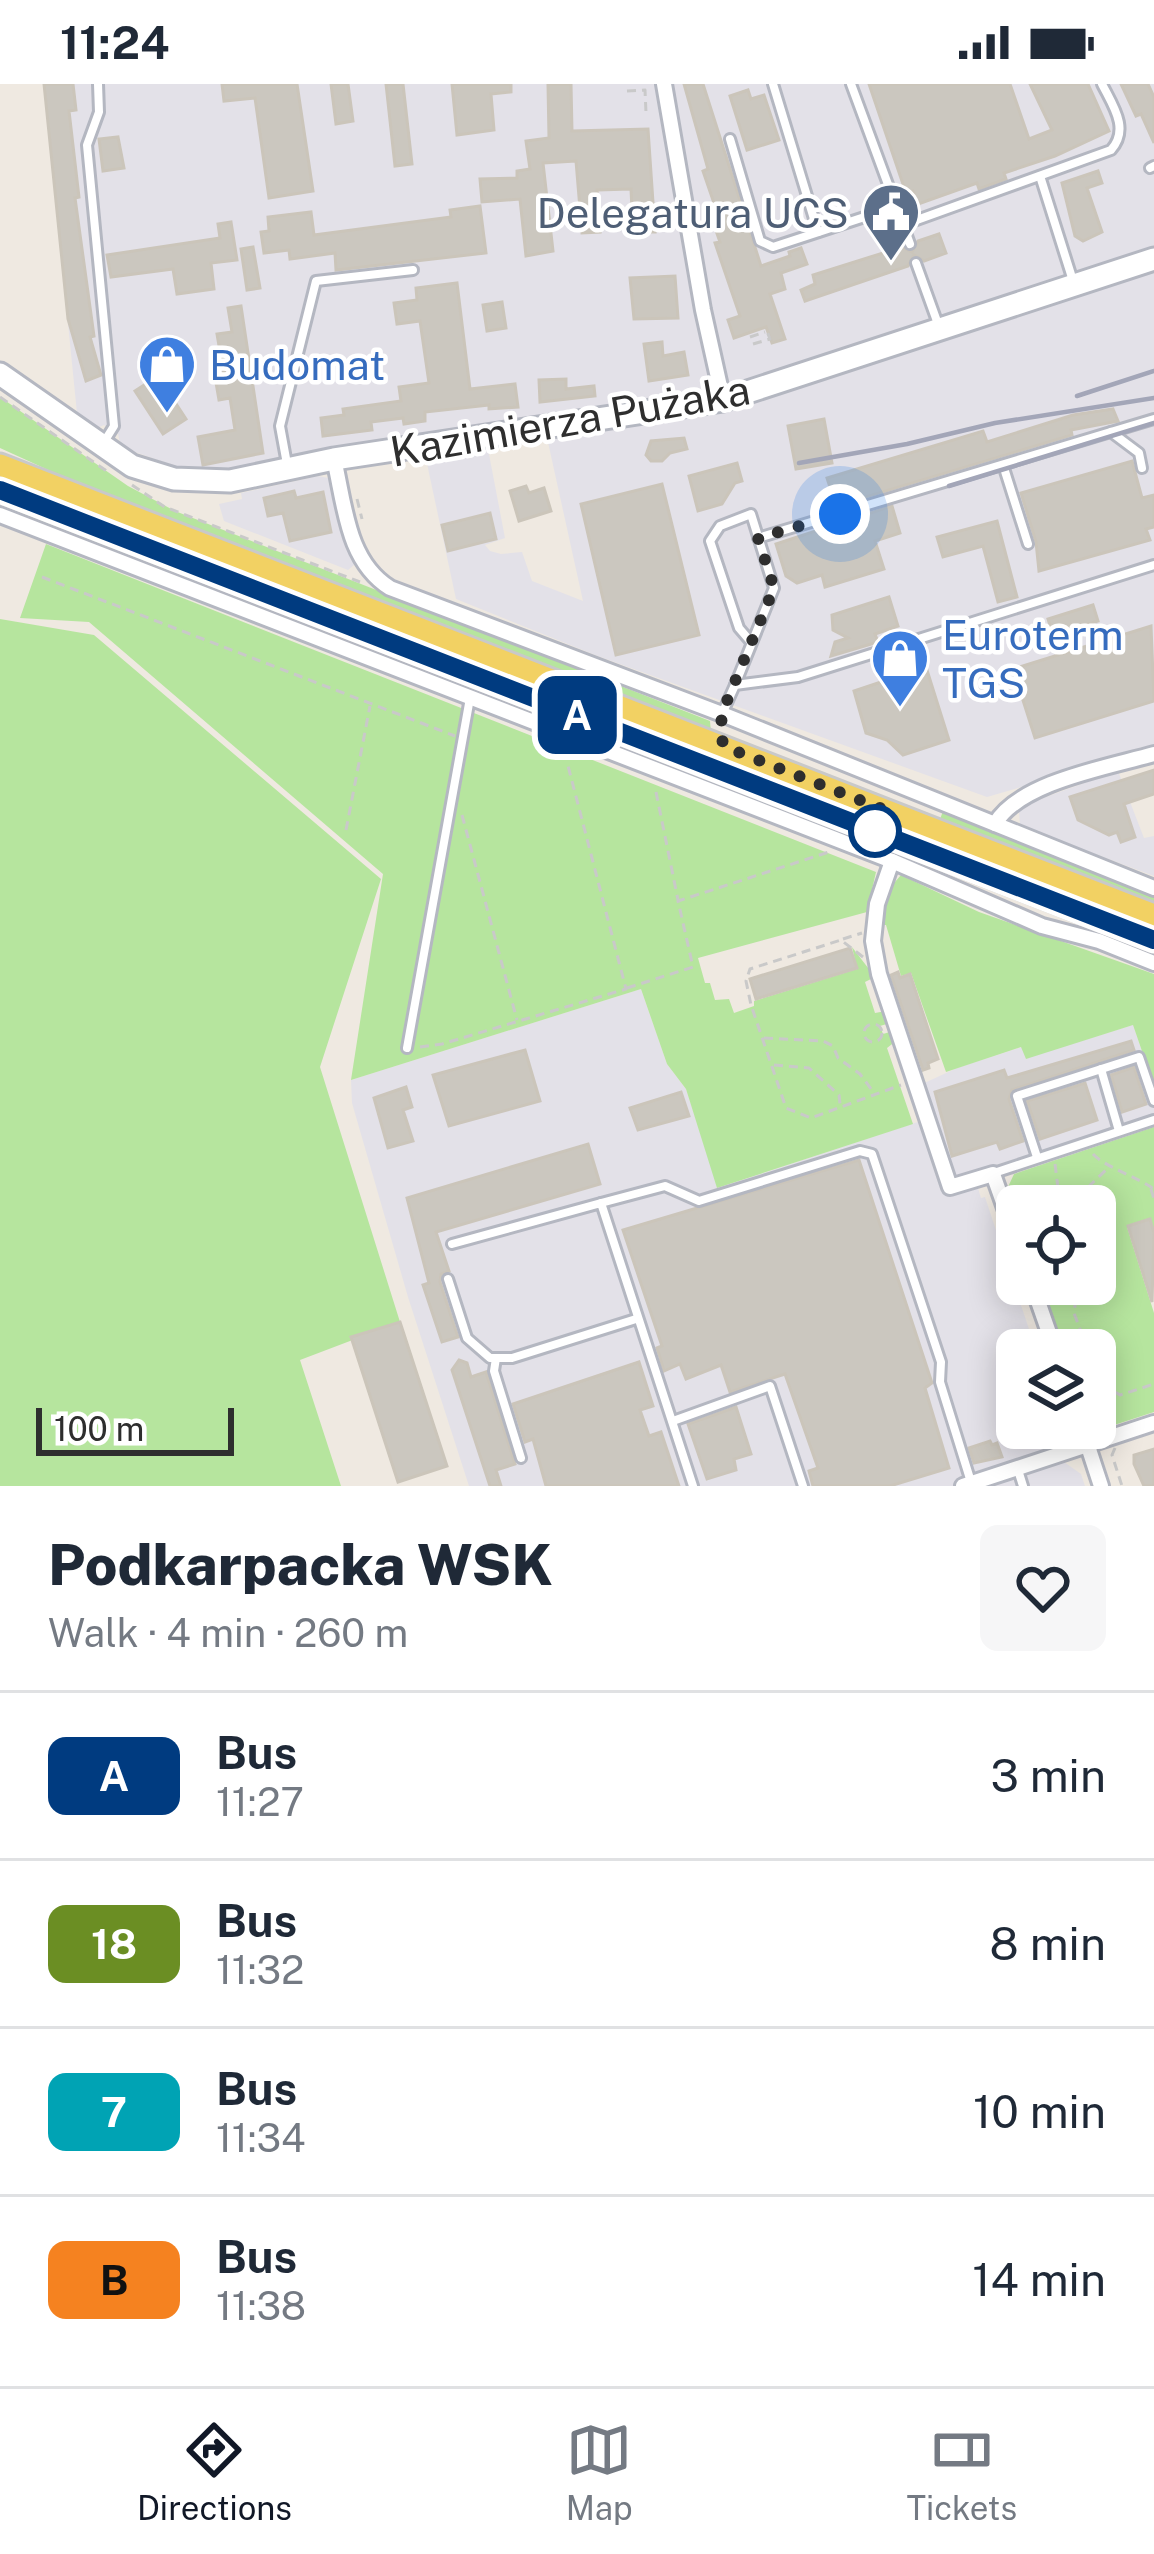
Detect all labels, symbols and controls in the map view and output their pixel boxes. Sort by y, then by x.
text: 11:24 [60,16,170,69]
public building icon: Delegatura UCS [860,181,922,263]
place label: Delegatura UCS [537,188,849,237]
shop icon: Budomat [136,333,198,415]
place label: Budomat [209,340,385,389]
street label: Kazimierza Pużaka [386,364,754,476]
your location [810,484,870,544]
place label: Euroterm TGS [942,610,1124,707]
shop icon: Euroterm TGS [869,627,931,709]
line badge: A [538,676,616,754]
text: A [562,690,592,739]
unlabelled marker [850,806,900,856]
map controls [996,1185,1116,1449]
button: locate [996,1185,1116,1305]
button: layers [996,1329,1116,1449]
scale bar [36,1402,234,1455]
text: 100 m [54,1410,144,1448]
button: heart [980,1525,1106,1651]
text: Podkarpacka WSK [48,1531,553,1598]
text: Walk · 4 min · 260 m [48,1610,408,1656]
text: Bus [216,1726,297,1779]
text: 3 min [990,1749,1106,1802]
text: A [99,1751,129,1800]
text: 11:27 [216,1779,304,1825]
text: Bus [216,1894,297,1947]
text: 8 min [990,1917,1106,1970]
text: 18 [91,1919,137,1968]
text: 11:32 [216,1947,304,1993]
text: Bus [216,2062,297,2115]
text: 10 min [973,2085,1106,2138]
text: 7 [101,2087,127,2136]
text: 11:34 [216,2115,306,2161]
text: Bus [216,2230,297,2283]
text: 14 min [972,2253,1106,2306]
text: B [100,2255,128,2304]
text: 11:38 [216,2283,306,2329]
tab: Directions [137,2417,292,2527]
tab: Map [566,2417,633,2527]
tab: Tickets [906,2417,1017,2527]

